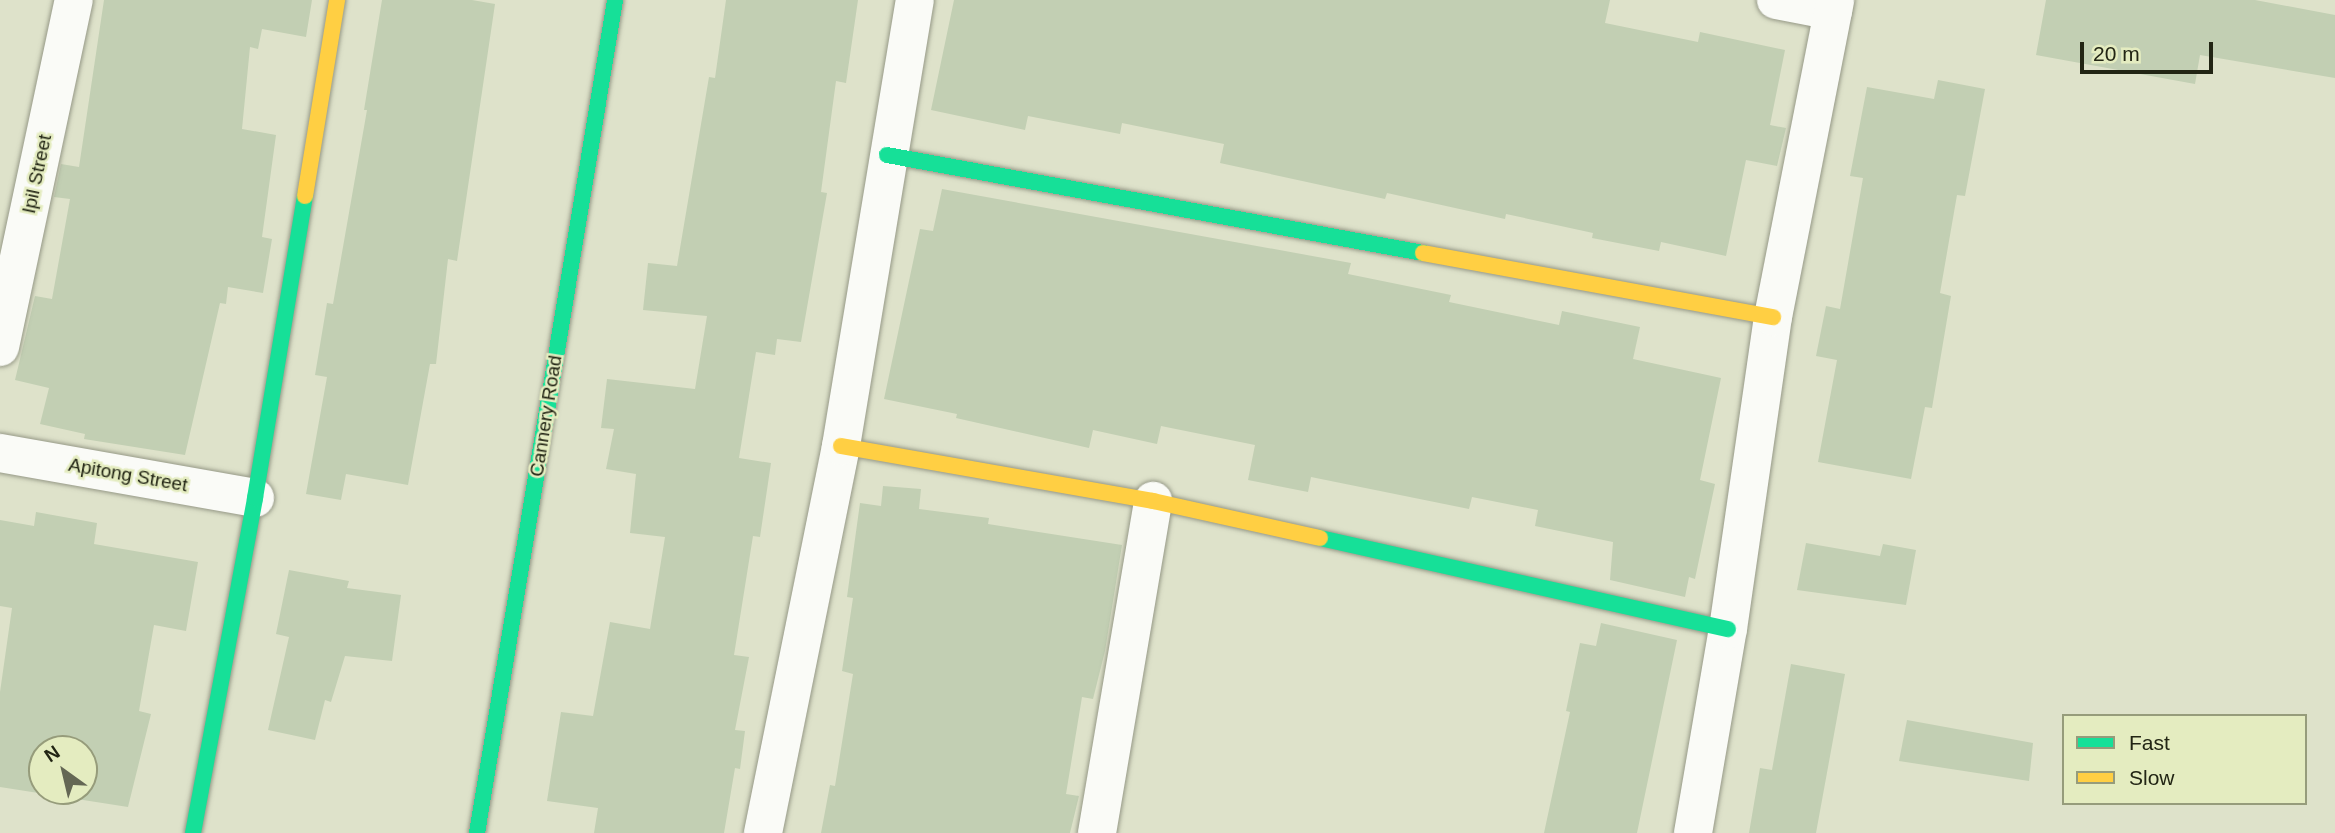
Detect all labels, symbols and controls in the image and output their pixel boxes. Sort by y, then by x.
scale bar [2083,28,2216,72]
text: 20 m [2093,42,2140,65]
street label: Ipil Street [18,132,56,216]
street label: Cannery Road [525,354,567,478]
street label: Apitong Street [67,453,189,497]
legend [2062,714,2307,805]
text: Fast [2129,731,2170,754]
north arrow [28,735,98,805]
text: N [41,741,64,766]
text: Slow [2129,766,2175,789]

